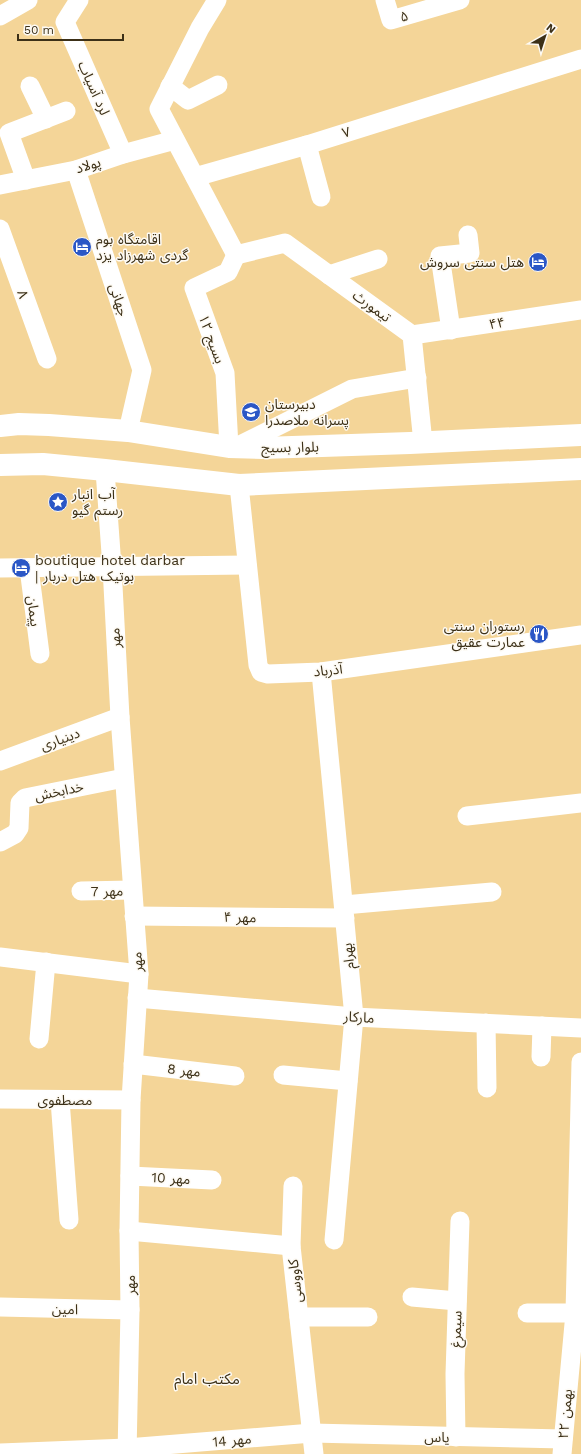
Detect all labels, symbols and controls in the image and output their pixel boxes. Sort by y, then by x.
street label: ۵ [398,7,410,25]
scale bar [18,16,123,42]
north arrow [525,16,565,56]
text: N [544,21,558,36]
text: 50 m [24,23,54,37]
street label: لرد آسیاب [74,58,113,118]
street label: ۷ [340,123,352,141]
street label: پولاد [73,154,103,178]
place label: اقامتگاه بوم گردی شهرزاد یزد [96,231,188,264]
hotel icon: اقامتگاه بوم گردی شهرزاد یزد [71,236,93,258]
hotel icon: هتل سنتی سروش [527,251,549,273]
place label: هتل سنتی سروش [420,254,524,271]
street label: جهانی [105,282,132,319]
street label: ۸ [14,287,32,301]
street label: تیمورث [349,287,394,326]
street label: بسیج ۱۲ [193,312,228,367]
street label: ۴۴ [488,314,506,332]
place label: دبیرستان پسرانه ملاصدرا [265,396,349,430]
school or university icon: دبیرستان پسرانه ملاصدرا [240,401,262,423]
street label: بلوار بسیج [261,438,319,459]
place label: آب انبار رستم گیو [71,486,123,521]
place icon: آب انبار رستم گیو [47,491,69,513]
place label: boutique hotel darbar | بوتیک هتل دربار [35,552,185,585]
hotel icon: boutique hotel darbar | بوتیک هتل دربار [10,557,32,579]
street label: پیمان [22,595,44,628]
place label: رستوران سنتی عمارت عقیق [444,618,525,652]
restaurant icon: رستوران سنتی عمارت عقیق [528,623,550,645]
street label: مهر [106,628,125,649]
street label: آذرباد [313,660,344,680]
street label: دینیاری [38,724,83,754]
street label: خدابخش [33,778,85,805]
street label: مهر 7 [91,883,123,900]
street label: مهر ۴ [223,909,257,926]
street label: بهرام [339,942,360,970]
street label: مهر [128,952,147,973]
street label: مارکار [342,1008,375,1027]
street label: مهر 8 [166,1060,201,1081]
street label: مصطفوی [38,1092,92,1109]
street label: مهر 10 [151,1169,191,1188]
street label: کاووسی [285,1258,306,1304]
street label: مهر [122,1275,139,1296]
street label: امین [52,1301,78,1318]
street label: سیمرغ [447,1310,468,1348]
district label: مکتب امام [174,1370,240,1390]
street label: ۲۲ بهمن [555,1388,576,1440]
street label: یاس [424,1429,450,1446]
street label: مهر 14 [212,1430,252,1451]

